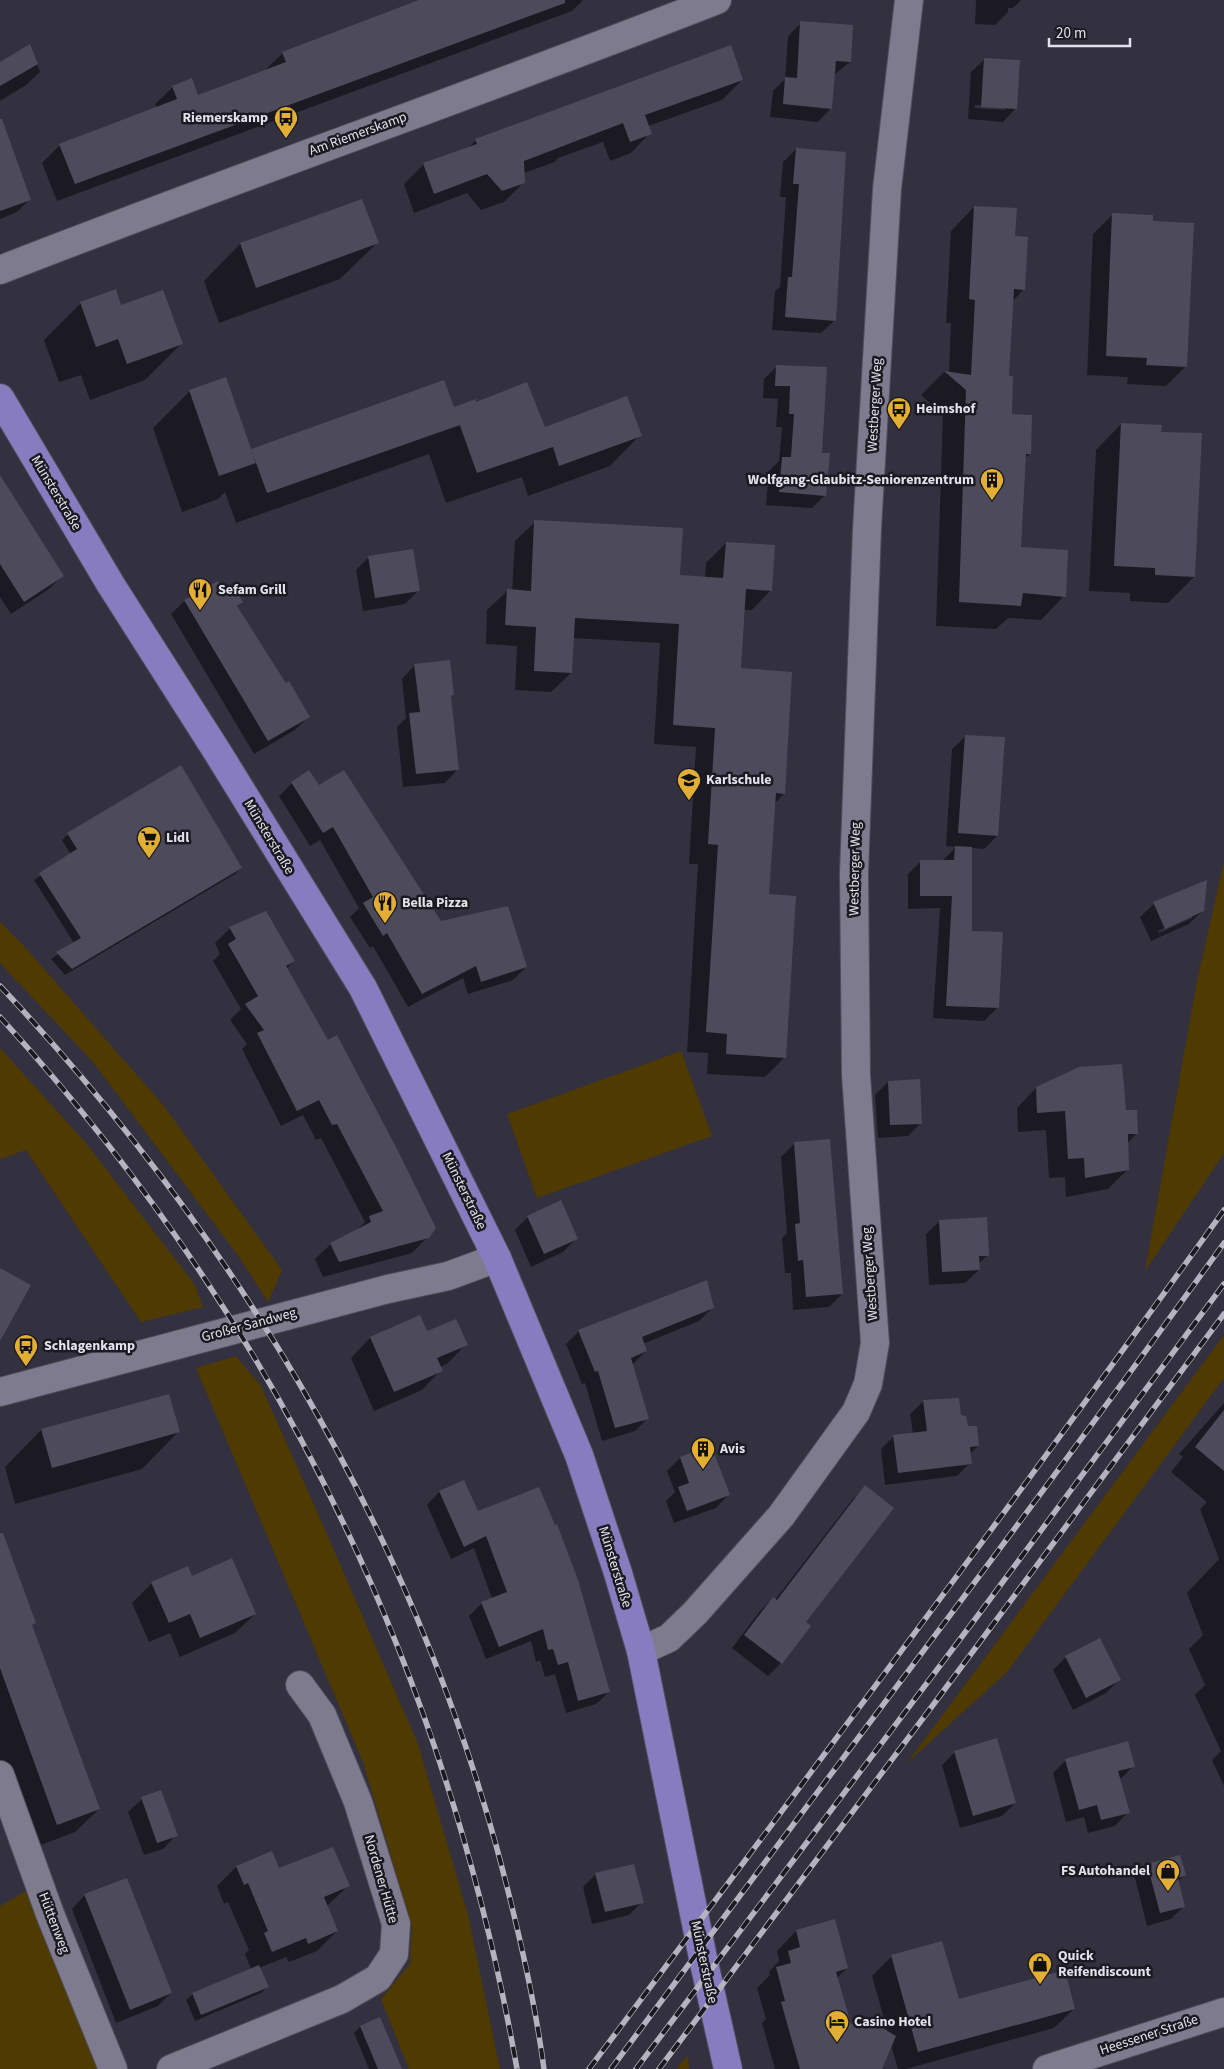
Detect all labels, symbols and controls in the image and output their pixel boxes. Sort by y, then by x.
scale bar [1049,15,1130,47]
text: 20 m [1056,23,1086,44]
bus stop icon: Riemerskamp [273,105,299,139]
street label: Am Riemerskamp [306,107,410,161]
place label: Riemerskamp [182,108,268,128]
street label: Westberger Weg [863,358,887,452]
bus stop icon: Heimshof [886,396,912,430]
place label: Heimshof [916,399,976,419]
street label: Münsterstraße [26,452,86,534]
building icon: Wolfgang-Glaubitz-Seniorenzentrum [979,467,1005,501]
place label: Wolfgang-Glaubitz-Seniorenzentrum [748,470,974,490]
restaurant icon: Sefam Grill [187,577,213,611]
place label: Sefam Grill [218,580,286,600]
school or university icon: Karlschule [676,767,702,801]
place label: Karlschule [706,770,772,790]
street label: Münsterstraße [239,796,299,878]
street label: Westberger Weg [844,822,866,916]
supermarket icon: Lidl [136,825,162,859]
place label: Lidl [166,828,189,848]
restaurant icon: Bella Pizza [372,890,398,924]
place label: Bella Pizza [402,893,468,913]
street label: Münsterstraße [437,1149,491,1233]
street label: Westberger Weg [857,1226,883,1322]
street label: Großer Sandweg [199,1303,299,1347]
bus stop icon: Schlagenkamp [13,1333,39,1367]
place label: Schlagenkamp [44,1336,135,1356]
building icon: Avis [690,1436,716,1470]
place label: Avis [719,1439,745,1459]
street label: Münsterstraße [593,1524,637,1610]
street label: Nordener Hütte [359,1832,403,1926]
shop icon: FS Autohandel [1155,1858,1181,1892]
place label: FS Autohandel [1061,1861,1150,1881]
street label: Hüttenweg [33,1889,75,1957]
street label: Münsterstraße [685,1919,723,2005]
place label: Quick Reifendiscount [1058,1946,1151,1982]
shop icon: Quick Reifendiscount [1027,1951,1053,1985]
hotel icon: Casino Hotel [824,2009,850,2043]
street label: Heessener Straße [1097,2010,1201,2060]
place label: Casino Hotel [854,2012,931,2032]

